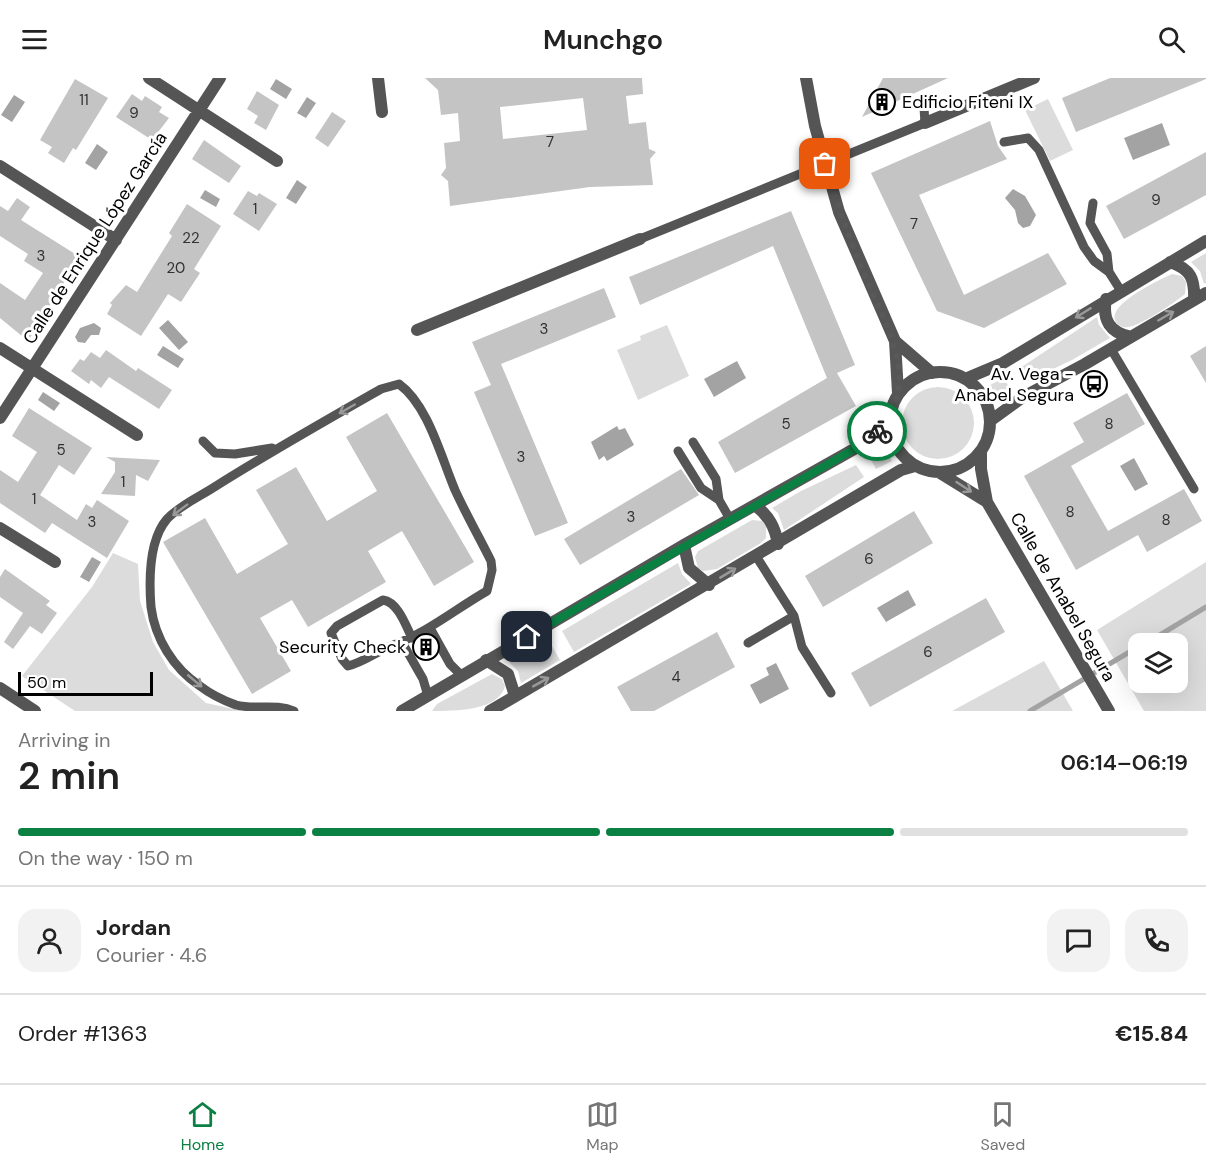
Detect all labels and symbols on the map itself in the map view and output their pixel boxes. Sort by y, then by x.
building icon: Edificio Fiteni IX [867,87,897,117]
house number: 11 [79,90,89,110]
place label: Edificio Fiteni IX [902,90,1034,114]
house number: 9 [129,103,139,123]
street label: Calle de Enrique López García [17,127,173,349]
house number: 7 [546,132,554,152]
pin [799,138,850,189]
house number: 9 [1151,190,1161,210]
house number: 1 [253,199,257,219]
house number: 7 [910,214,918,234]
house number: 22 [182,228,200,248]
house number: 3 [37,246,45,266]
house number: 20 [167,258,185,278]
one-way arrow [1075,308,1092,320]
one-way arrow [1157,310,1174,322]
house number: 3 [540,319,548,339]
place label: Av. Vega - Anabel Segura [954,362,1074,407]
bus stop icon: Av. Vega - Anabel Segura [1079,369,1109,399]
courier [847,401,907,461]
one-way arrow [338,404,356,415]
house number: 5 [781,414,791,434]
house number: 8 [1104,414,1114,434]
house number: 5 [56,440,66,460]
house number: 3 [517,447,525,467]
house number: 1 [121,472,125,492]
one-way arrow [955,480,972,493]
house number: 1 [32,489,36,509]
house number: 8 [1065,502,1075,522]
one-way arrow [172,503,188,516]
house number: 3 [627,507,635,527]
street label: Calle de Anabel Segura [1005,508,1121,686]
house number: 8 [1161,510,1171,530]
house number: 3 [88,512,96,532]
house number: 6 [864,549,874,569]
one-way arrow [719,567,736,579]
pin [501,611,552,662]
building icon: Security Check [411,632,441,662]
place label: Security Check [279,635,406,659]
house number: 6 [923,642,933,662]
house number: 4 [671,667,681,687]
scale bar [18,669,153,696]
one-way arrow [187,674,202,688]
one-way arrow [532,676,549,688]

